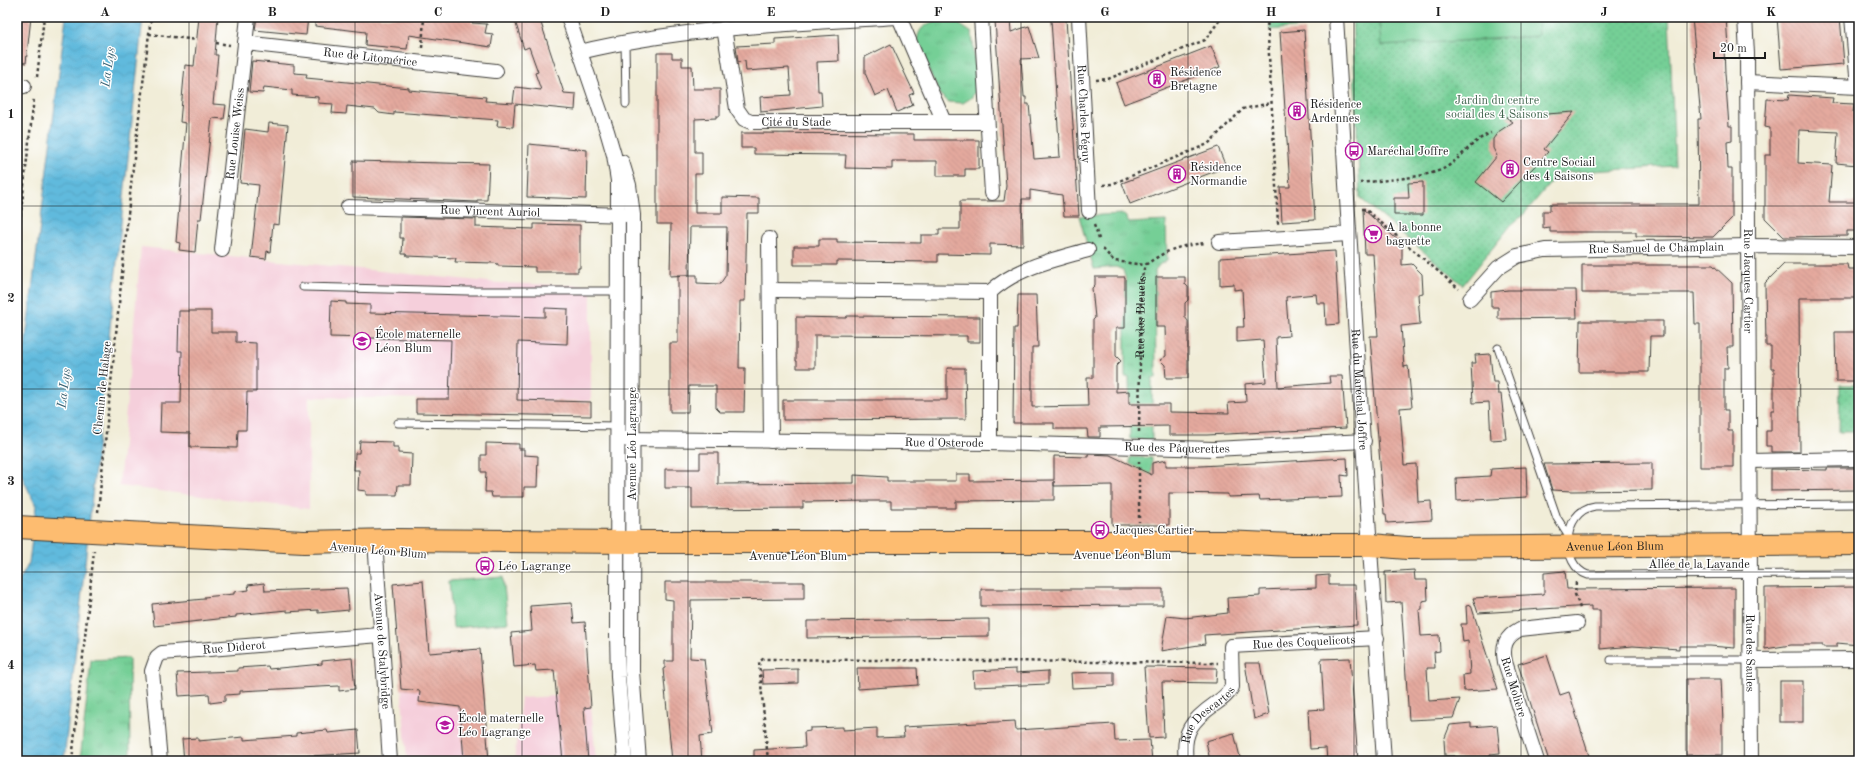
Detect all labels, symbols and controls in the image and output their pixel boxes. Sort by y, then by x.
text: A [100,6,110,19]
text: B [267,6,277,19]
text: C [434,6,442,19]
text: D [600,6,610,19]
text: E [767,6,776,19]
text: F [934,6,943,19]
text: G [1100,6,1110,19]
text: H [1266,6,1277,19]
text: I [1435,6,1441,19]
text: J [1600,6,1608,19]
text: K [1766,6,1776,19]
scale bar [1714,34,1765,60]
text: 20 m [1720,43,1747,55]
water label: La Lys [99,46,118,89]
street label: Rue de Litomérice [322,47,418,69]
street label: Rue Charles Péguy [1074,64,1092,164]
place label: Résidence Bretagne [1170,67,1222,93]
building icon: Résidence Bretagne [1147,69,1167,89]
street label: Rue Louise Weiss [225,87,247,181]
park label: Jardin du centre social des 4 Saisons [1446,95,1548,121]
place label: Résidence Ardennes [1310,99,1362,125]
building icon: Résidence Ardennes [1287,101,1307,121]
text: 1 [7,108,15,121]
street label: Cité du Stade [761,117,832,129]
bus stop icon: Maréchal Joffre [1344,141,1364,161]
place label: Maréchal Joffre [1367,146,1449,158]
place label: Centre Sociail des 4 Saisons [1523,157,1595,183]
building icon: Centre Sociail des 4 Saisons [1500,159,1520,179]
place label: Résidence Normandie [1190,162,1248,188]
building icon: Résidence Normandie [1167,164,1187,184]
street label: Rue Vincent Auriol [440,205,540,219]
place label: A la bonne baguette [1386,222,1442,248]
supermarket icon: A la bonne baguette [1363,224,1383,244]
street label: Rue Jacques Cartier [1741,228,1754,334]
street label: Rue Samuel de Champlain [1588,241,1725,256]
street label: Rue des Bleuets [1135,275,1149,358]
text: 2 [7,292,15,305]
place label: École maternelle Léon Blum [375,326,461,355]
street label: Rue du Maréchal Joffre [1349,328,1369,451]
school or university icon: École maternelle Léon Blum [352,331,372,351]
street label: Chemin de Halage [92,340,114,436]
water label: La Lys [55,367,73,410]
street label: Avenue Léo Lagrange [627,386,639,501]
street label: Rue d'Osterode [904,437,984,450]
street label: Rue des Pâquerettes [1124,442,1230,456]
text: 3 [7,475,15,488]
bus stop icon: Jacques Cartier [1090,520,1110,540]
place label: Jacques Cartier [1113,525,1194,537]
street label: Avenue Léon Blum [328,541,428,561]
street label: Avenue Léon Blum [1565,541,1664,554]
street label: Avenue Léon Blum [1073,550,1172,562]
street label: Avenue Léon Blum [749,551,848,563]
bus stop icon: Léo Lagrange [475,556,495,576]
street label: Allée de la Lavande [1648,559,1750,571]
place label: Léo Lagrange [498,561,571,573]
street label: Avenue de Stalybridge [372,592,391,710]
street label: Rue des Saules [1743,614,1756,692]
street label: Rue des Coquelicots [1252,634,1356,652]
street label: Rue Diderot [202,639,266,657]
street label: Rue Molière [1498,656,1528,719]
text: 4 [7,659,15,672]
street label: Rue Descartes [1180,685,1238,745]
place label: École maternelle Léo Lagrange [458,710,544,739]
school or university icon: École maternelle Léo Lagrange [435,715,455,735]

